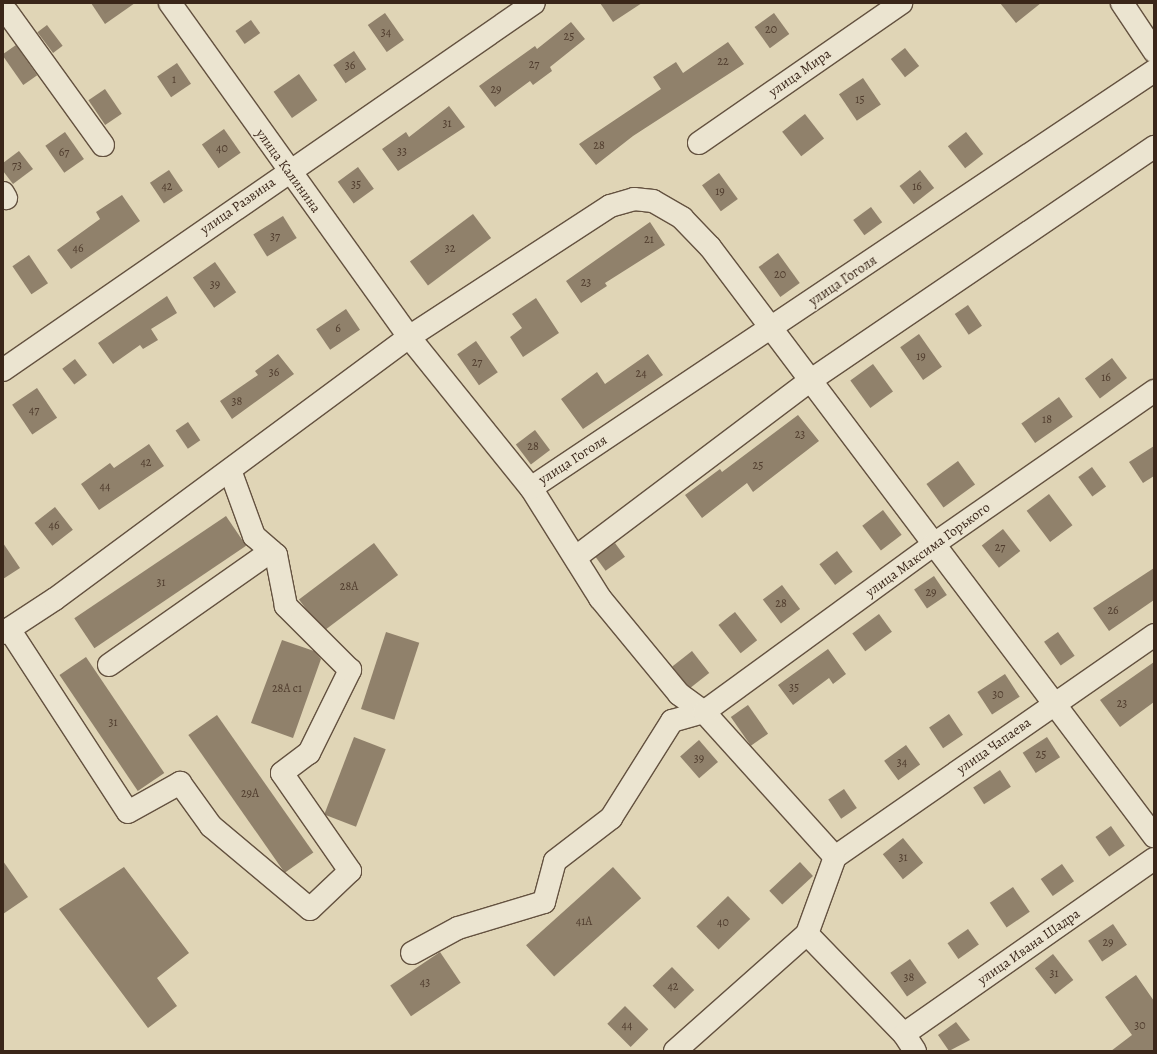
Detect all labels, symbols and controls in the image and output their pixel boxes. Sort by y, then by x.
house number: 20 [765,23,777,37]
house number: 34 [381,26,391,40]
house number: 25 [564,30,574,44]
street label: улица Мира [766,45,834,101]
house number: 22 [717,55,729,69]
house number: 27 [529,58,539,72]
house number: 36 [345,59,355,73]
house number: 1 [172,73,176,87]
house number: 29 [490,83,502,97]
house number: 15 [855,93,865,107]
house number: 31 [442,117,452,131]
street label: улица Калинина [252,126,324,216]
house number: 28 [593,139,605,153]
house number: 40 [216,142,228,156]
house number: 33 [397,145,407,159]
house number: 67 [59,146,69,160]
house number: 73 [12,159,22,173]
street label: улица Развина [197,174,279,238]
house number: 35 [351,178,361,192]
house number: 42 [161,180,173,194]
house number: 16 [912,180,922,194]
house number: 19 [715,185,725,199]
house number: 37 [270,230,280,244]
house number: 21 [644,233,654,247]
house number: 46 [73,242,83,256]
house number: 32 [445,242,455,256]
street label: улица Гоголя [806,252,880,310]
house number: 20 [774,268,786,282]
house number: 23 [581,276,591,290]
house number: 39 [210,278,220,292]
house number: 6 [335,322,341,336]
house number: 19 [916,350,926,364]
house number: 27 [472,356,482,370]
house number: 36 [269,366,279,380]
house number: 24 [635,367,647,381]
house number: 16 [1101,371,1111,385]
house number: 38 [232,395,242,409]
house number: 47 [29,404,39,418]
house number: 18 [1042,413,1052,427]
house number: 23 [795,428,805,442]
street label: улица Гоголя [536,432,610,488]
house number: 28 [527,440,539,454]
house number: 42 [140,456,152,470]
house number: 25 [753,459,763,473]
house number: 44 [100,480,110,494]
street label: улица Максима Горького [862,499,994,601]
house number: 46 [49,519,59,533]
house number: 27 [995,541,1005,555]
house number: 31 [156,576,166,590]
house number: 28А [340,580,358,594]
house number: 29 [925,586,937,600]
house number: 28 [775,597,787,611]
house number: 26 [1107,604,1119,618]
house number: 35 [789,681,799,695]
house number: 28А с1 [272,682,302,696]
house number: 30 [992,688,1004,702]
house number: 23 [1117,697,1127,711]
street label: улица Чапаева [954,714,1034,778]
house number: 31 [108,716,118,730]
house number: 25 [1036,748,1046,762]
house number: 39 [694,752,704,766]
house number: 34 [897,756,907,770]
house number: 29А [241,787,259,801]
house number: 31 [898,851,908,865]
street label: улица Ивана Шадра [975,905,1083,989]
house number: 41А [576,915,592,929]
house number: 40 [717,916,729,930]
house number: 29 [1102,936,1114,950]
house number: 31 [1049,967,1059,981]
house number: 38 [904,971,914,985]
house number: 43 [420,976,430,990]
house number: 42 [667,980,679,994]
house number: 44 [622,1019,632,1033]
house number: 30 [1134,1019,1146,1033]

